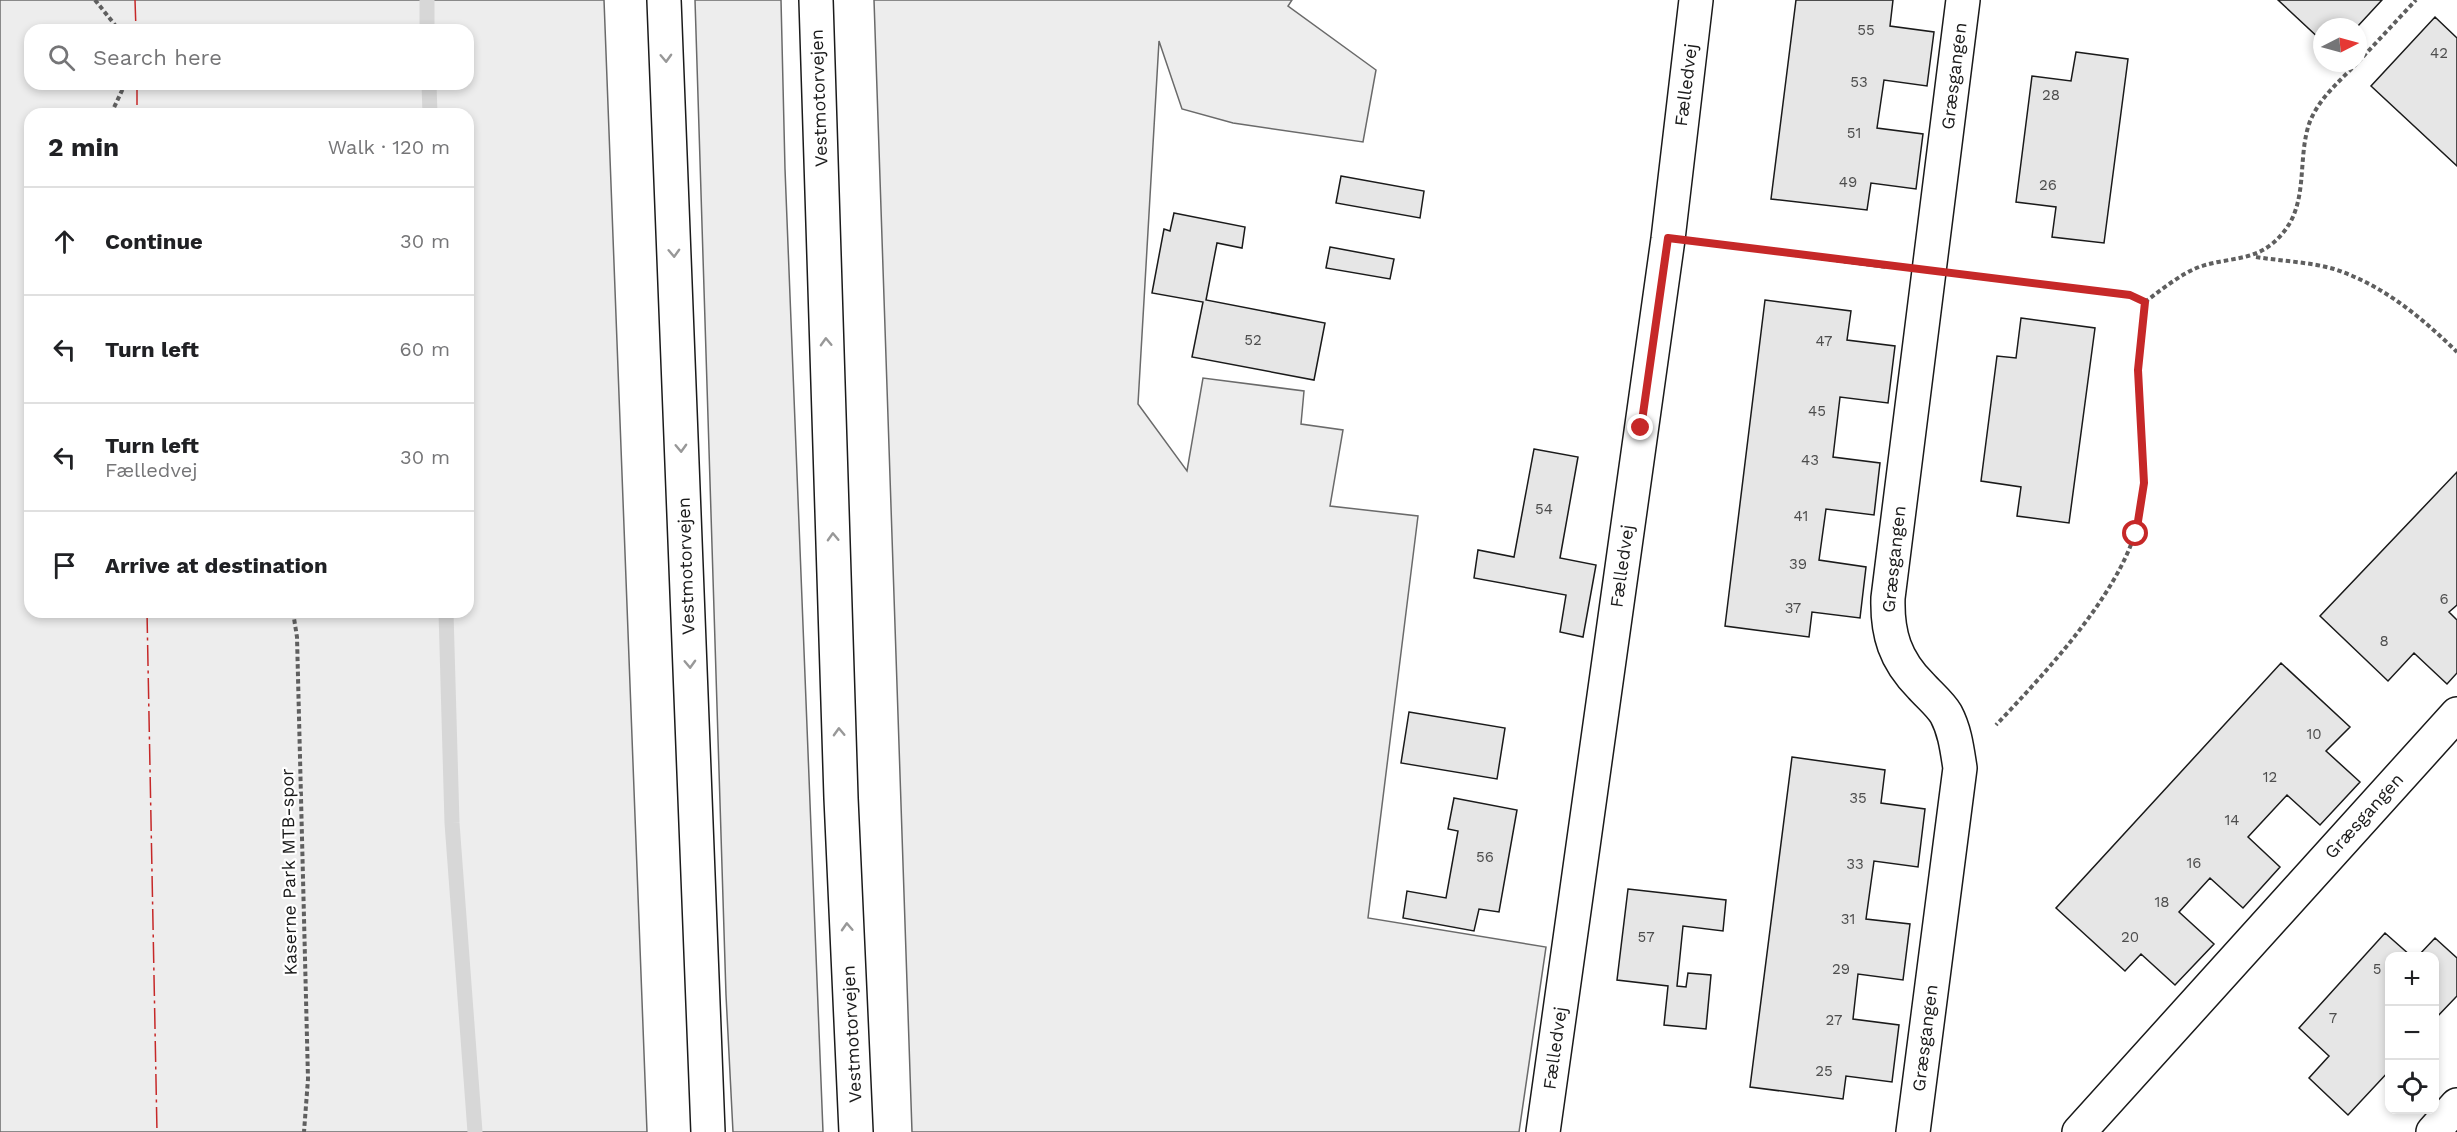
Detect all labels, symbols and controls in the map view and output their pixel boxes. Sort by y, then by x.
north arrow [2313,18,2367,72]
house number: 55 [1857,21,1875,39]
street label: Græsgangen [1937,21,1970,131]
search box [24,24,474,90]
street label: Vestmotorvejen [806,29,831,167]
icon: search [45,41,78,74]
street label: Fælledvej [1670,42,1701,128]
house number: 42 [2430,44,2448,62]
text: Search here [93,45,222,70]
one-way arrow [660,54,672,63]
house number: 53 [1850,73,1868,91]
house number: 28 [2042,86,2060,104]
house number: 51 [1847,124,1861,142]
text: 2 min [48,132,119,162]
text: Walk · 120 m [328,135,450,159]
house number: 49 [1839,173,1857,191]
house number: 26 [2039,176,2057,194]
icon: ahead [48,225,81,258]
text: Continue [105,229,203,254]
text: 30 m [400,229,450,253]
one-way arrow [667,249,680,258]
house number: 52 [1244,331,1262,349]
house number: 47 [1816,332,1832,350]
icon: left [48,333,81,366]
text: Turn left [105,337,199,362]
text: 60 m [400,337,450,361]
one-way arrow [820,338,833,347]
house number: 45 [1808,402,1826,420]
route end [1627,414,1653,440]
text: Turn left [105,433,199,458]
icon: left [48,441,81,474]
one-way arrow [675,444,688,453]
text: 30 m [400,445,450,469]
house number: 43 [1801,451,1819,469]
text: Fælledvej [105,458,198,482]
street label: Vestmotorvejen [673,497,698,635]
house number: 54 [1535,500,1553,518]
street label: Græsgangen [1877,504,1910,614]
house number: 41 [1794,507,1808,525]
route start [2122,520,2148,546]
street label: Fælledvej [1605,523,1638,609]
one-way arrow [826,532,839,541]
icon: arrive [48,549,81,582]
text: Arrive at destination [105,553,328,578]
house number: 39 [1789,555,1807,573]
house number: 6 [2439,590,2449,608]
house number: 37 [1785,599,1801,617]
house number: 8 [2379,632,2389,650]
one-way arrow [683,659,696,668]
house number: 10 [2306,725,2322,743]
one-way arrow [832,727,845,736]
street label: Kaserne Park MTB-spor [276,768,301,976]
house number: 12 [2263,768,2277,786]
street label: Græsgangen [2320,769,2407,863]
house number: 35 [1849,789,1867,807]
house number: 14 [2224,811,2240,829]
house number: 56 [1476,848,1494,866]
house number: 16 [2187,854,2201,872]
house number: 33 [1846,855,1864,873]
house number: 18 [2154,893,2170,911]
house number: 31 [1841,910,1855,928]
one-way arrow [840,922,853,931]
house number: 57 [1637,928,1655,946]
house number: 20 [2121,928,2139,946]
map controls [2385,952,2439,1114]
button: + [2385,952,2439,1006]
house number: 29 [1832,960,1850,978]
house number: 5 [2373,960,2381,978]
street label: Vestmotorvejen [837,965,866,1103]
street label: Græsgangen [1908,983,1941,1093]
street label: Fælledvej [1538,1005,1571,1091]
button: − [2385,1006,2439,1060]
house number: 7 [2329,1009,2337,1027]
house number: 27 [1826,1011,1842,1029]
button: locate [2385,1060,2439,1114]
house number: 25 [1815,1062,1833,1080]

